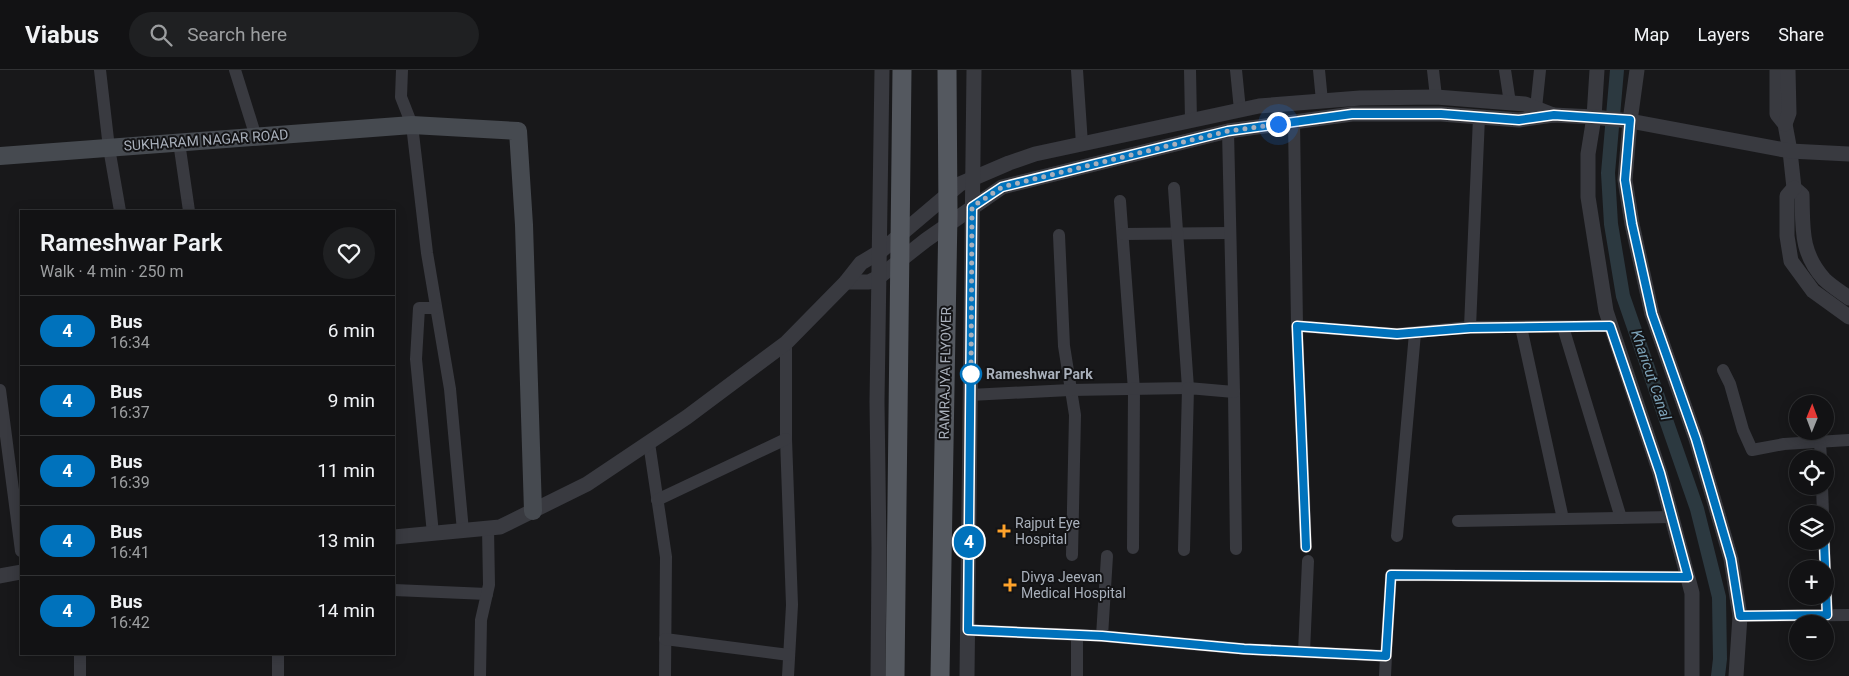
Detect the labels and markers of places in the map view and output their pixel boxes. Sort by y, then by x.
marker: Rameshwar Park [960,363,982,385]
place label: Rameshwar Park [986,366,1093,382]
place label: Rajput Eye Hospital [1015,515,1080,547]
marker: Rajput Eye Hospital [997,524,1011,538]
place label: Divya Jeevan Medical Hospital [1021,569,1126,601]
marker: Divya Jeevan Medical Hospital [1003,578,1017,592]

